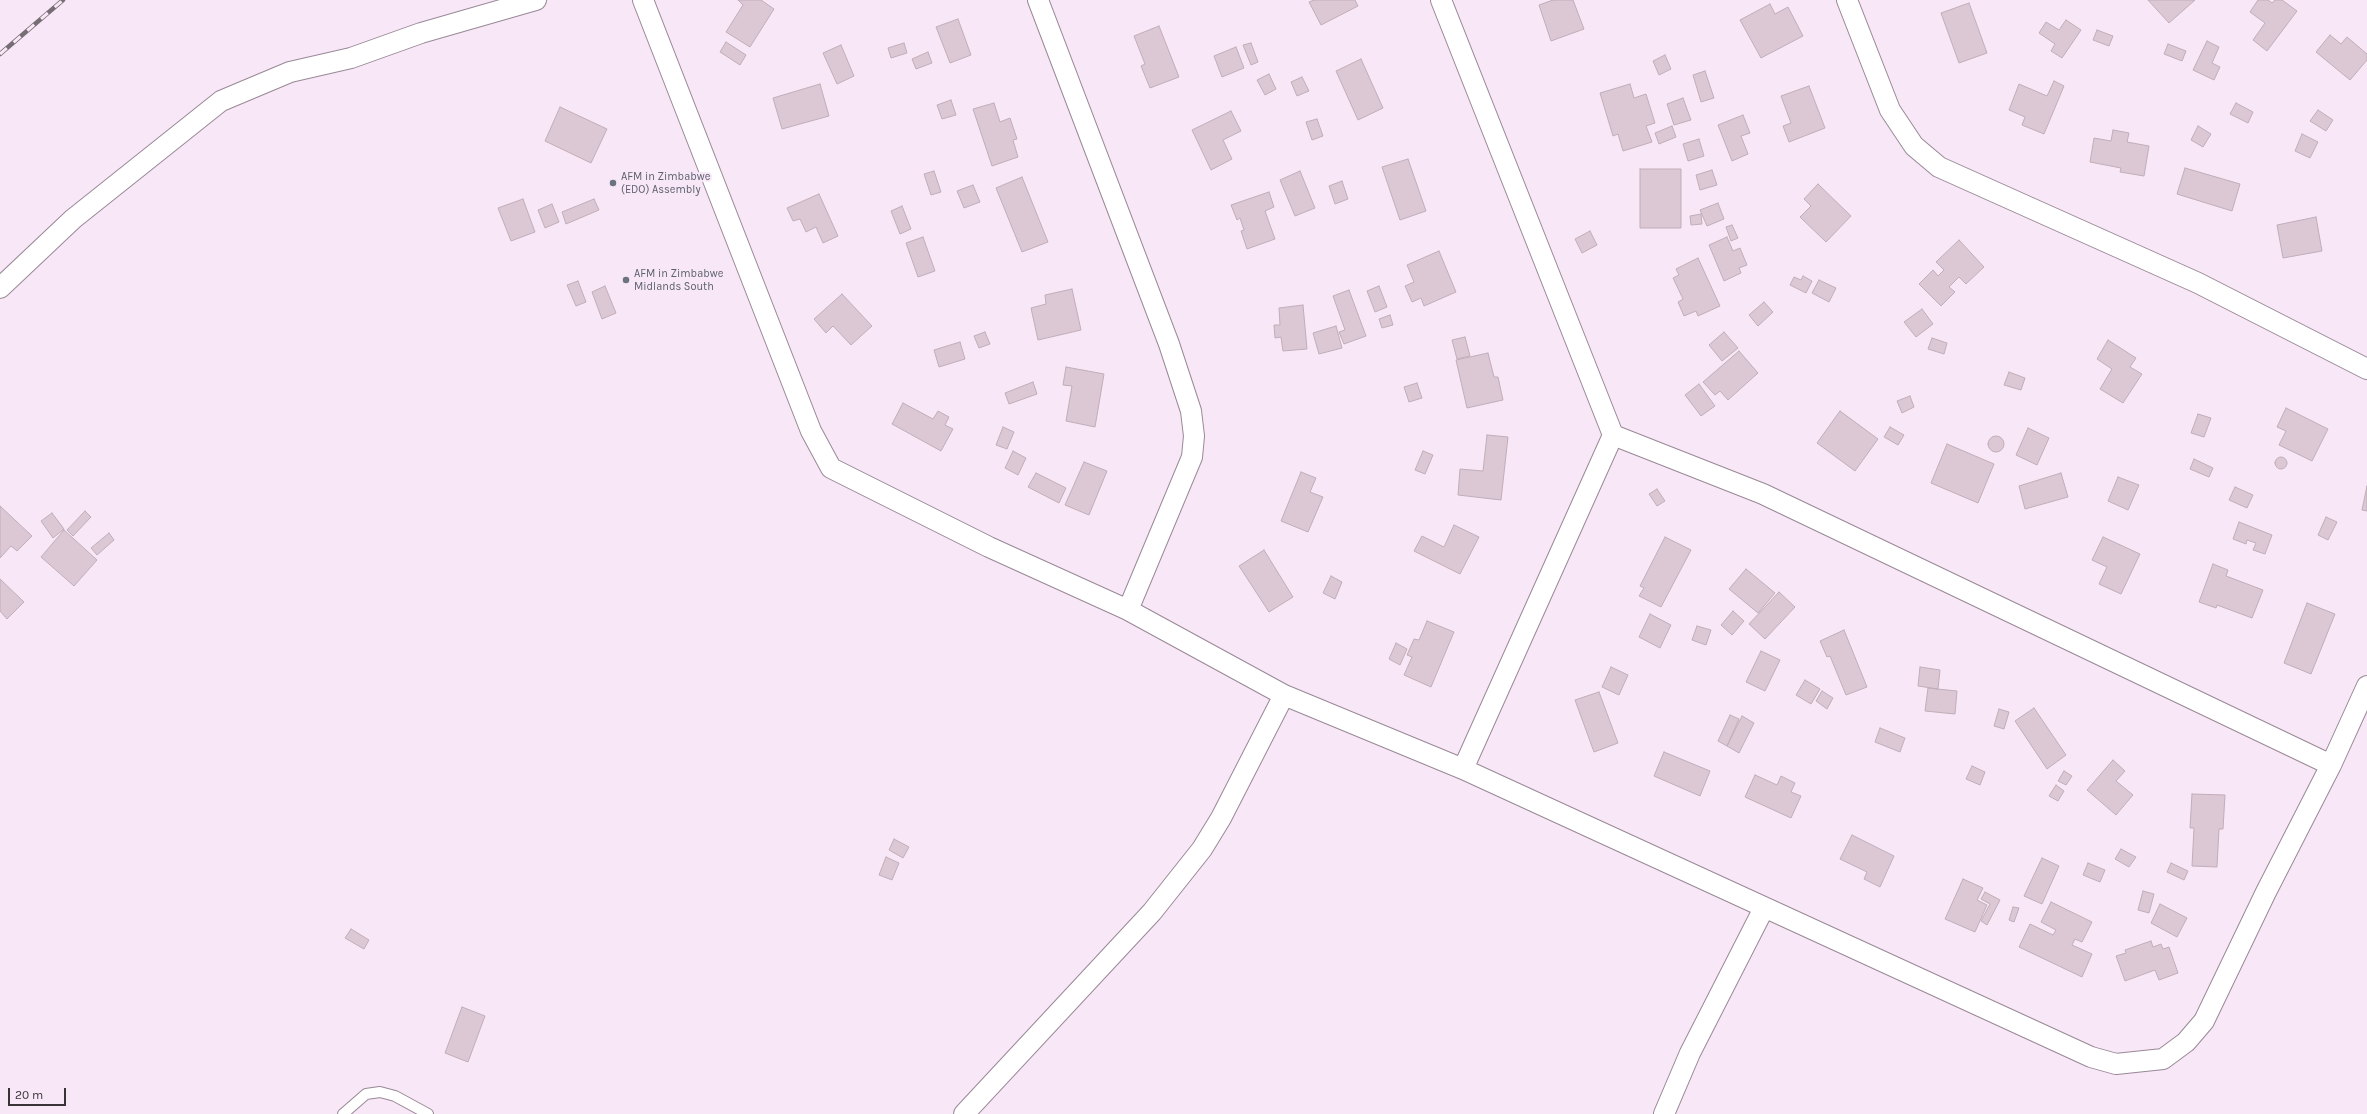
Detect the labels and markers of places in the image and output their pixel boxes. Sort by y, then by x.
place label: AFM in Zimbabwe (EDO) Assembly [621,170,710,196]
marker: AFM in Zimbabwe (EDO) Assembly [608,178,618,188]
place label: AFM in Zimbabwe Midlands South [634,267,723,293]
marker: AFM in Zimbabwe Midlands South [621,275,631,285]

